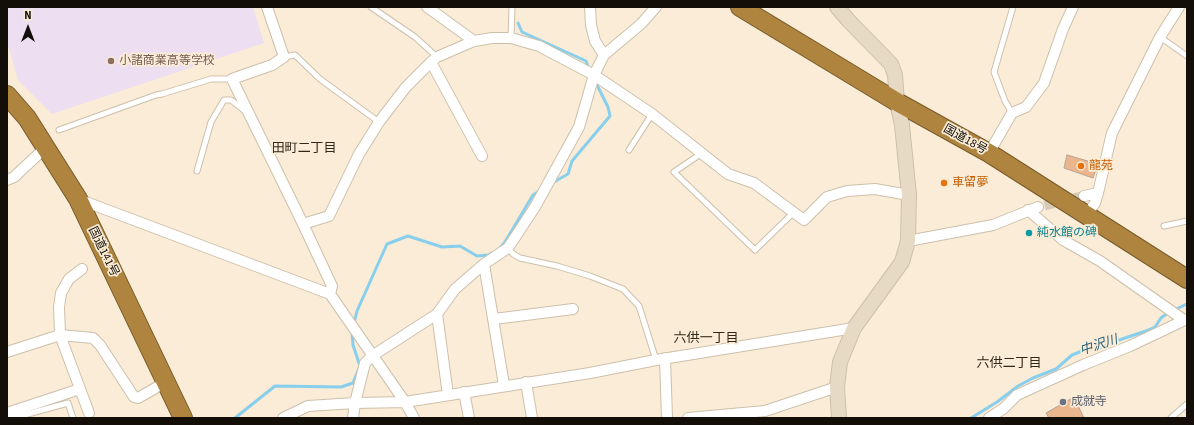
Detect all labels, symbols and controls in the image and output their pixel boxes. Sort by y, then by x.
north arrow [8,8,48,48]
text: N [24,8,32,23]
place label: 小諸商業高等学校 [119,54,215,68]
marker: 小諸商業高等学校 [106,56,116,66]
street label: 国道18号 [941,122,989,158]
district label: 田町二丁目 [272,141,336,157]
place label: 龍苑 [1089,159,1113,173]
marker: 龍苑 [1076,161,1086,171]
place label: 車留夢 [952,176,988,190]
marker: 車留夢 [939,178,949,188]
street label: 国道141号 [85,225,121,279]
place label: 純水館の碑 [1037,226,1097,240]
marker: 純水館の碑 [1024,228,1034,238]
district label: 六供一丁目 [674,331,738,347]
water label: 中沢川 [1078,333,1120,359]
district label: 六供二丁目 [977,356,1041,372]
place label: 成就寺 [1071,395,1107,409]
marker: 成就寺 [1058,397,1068,407]

